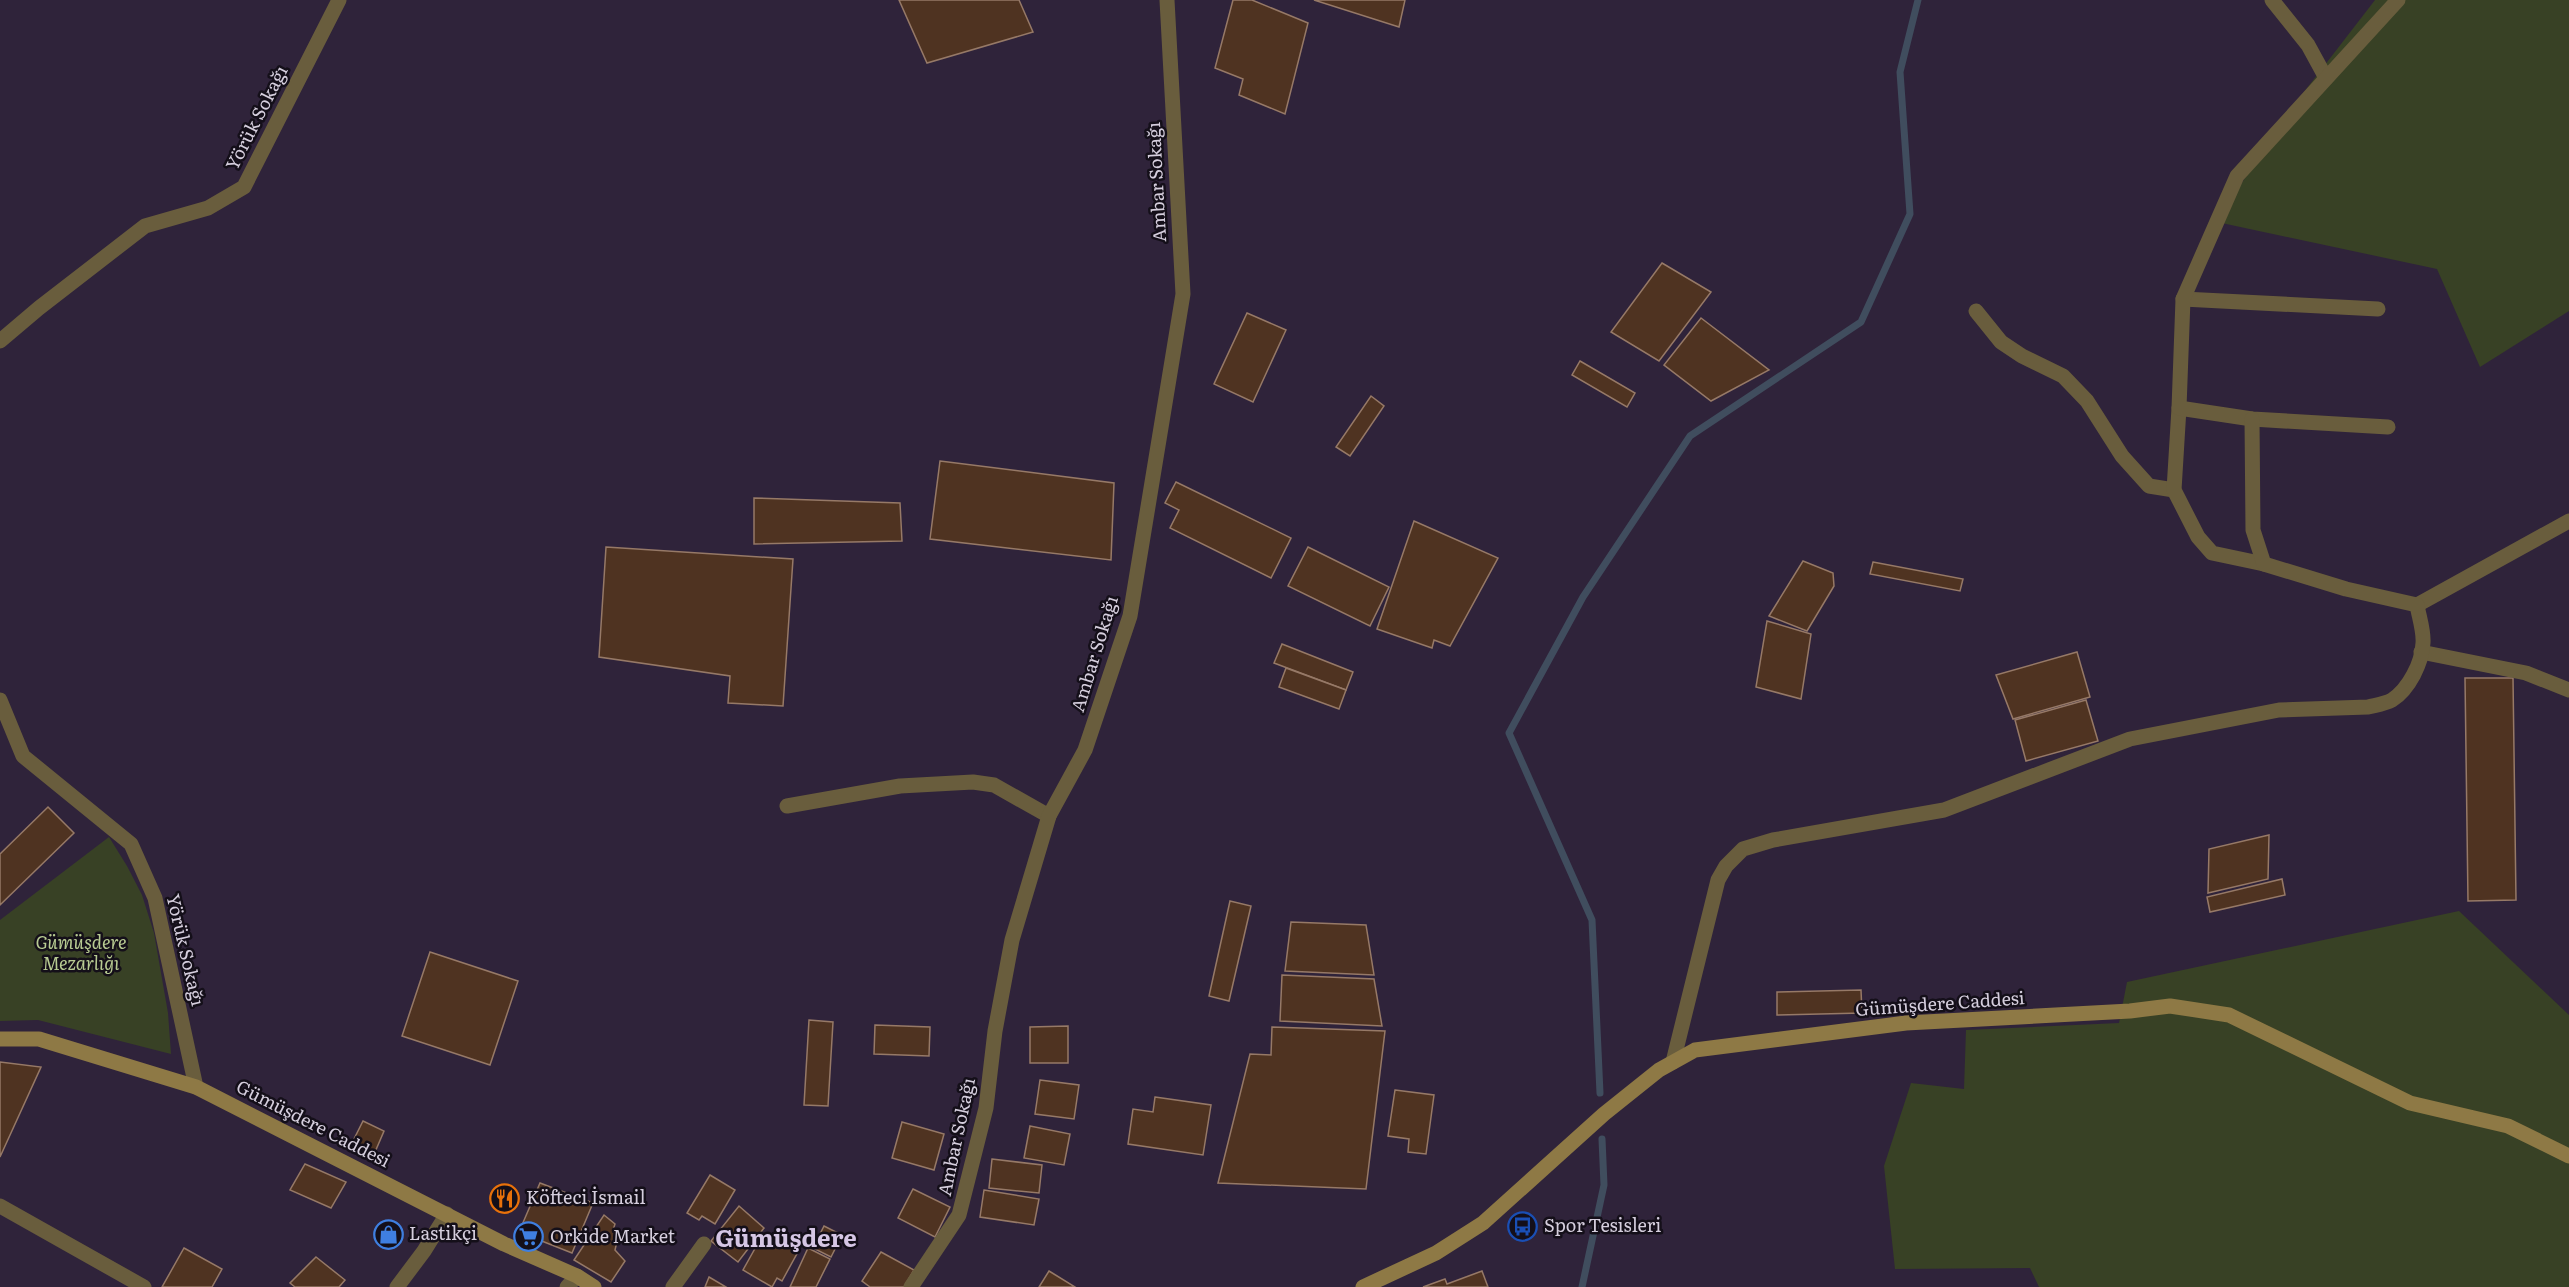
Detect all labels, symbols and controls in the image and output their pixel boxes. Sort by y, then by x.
street label: Yörük Sokağı [218,60,294,174]
street label: Ambar Sokağı [1139,121,1172,243]
street label: Ambar Sokağı [1063,592,1124,715]
street label: Yörük Sokağı [160,891,212,1008]
park label: Gümüşdere Mezarlığı [35,928,127,976]
street label: Gümüşdere Caddesi [1854,983,2025,1022]
street label: Gümüşdere Caddesi [232,1072,395,1173]
street label: Ambar Sokağı [930,1075,981,1198]
restaurant icon: Köfteci İsmail [489,1182,521,1214]
place label: Köfteci İsmail [526,1183,646,1210]
bus stop icon: Spor Tesisleri [1507,1210,1539,1242]
place label: Spor Tesisleri [1544,1211,1661,1238]
shop icon: Lastikçi [372,1218,404,1250]
place label: Lastikçi [409,1219,477,1246]
district label: Gümüşdere [715,1219,857,1254]
supermarket icon: Orkide Market [513,1221,545,1253]
place label: Orkide Market [550,1222,676,1249]

